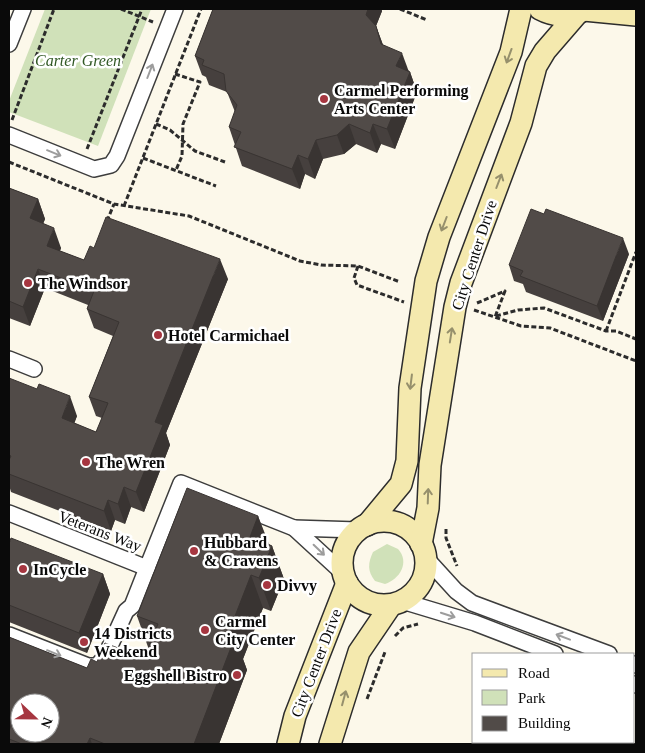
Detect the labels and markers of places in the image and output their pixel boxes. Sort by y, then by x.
place label: Carmel Performing Arts Center [334,82,469,117]
marker: Carmel Performing Arts Center [318,93,330,105]
place label: The Windsor [38,275,128,292]
marker: The Windsor [22,277,34,289]
place label: Hotel Carmichael [168,327,290,344]
marker: Hotel Carmichael [152,329,164,341]
place label: The Wren [96,454,165,471]
marker: The Wren [80,456,92,468]
place label: Hubbard & Cravens [204,534,278,569]
marker: Hubbard & Cravens [188,545,200,557]
place label: InCycle [33,561,86,579]
marker: InCycle [17,563,29,575]
place label: Divvy [277,577,317,595]
marker: Divvy [261,579,273,591]
place label: Carmel City Center [215,613,295,649]
marker: Carmel City Center [199,624,211,636]
place label: 14 Districts Weekend [94,625,172,660]
marker: 14 Districts Weekend [78,636,90,648]
place label: Eggshell Bistro [124,667,227,685]
marker: Eggshell Bistro [231,669,243,681]

